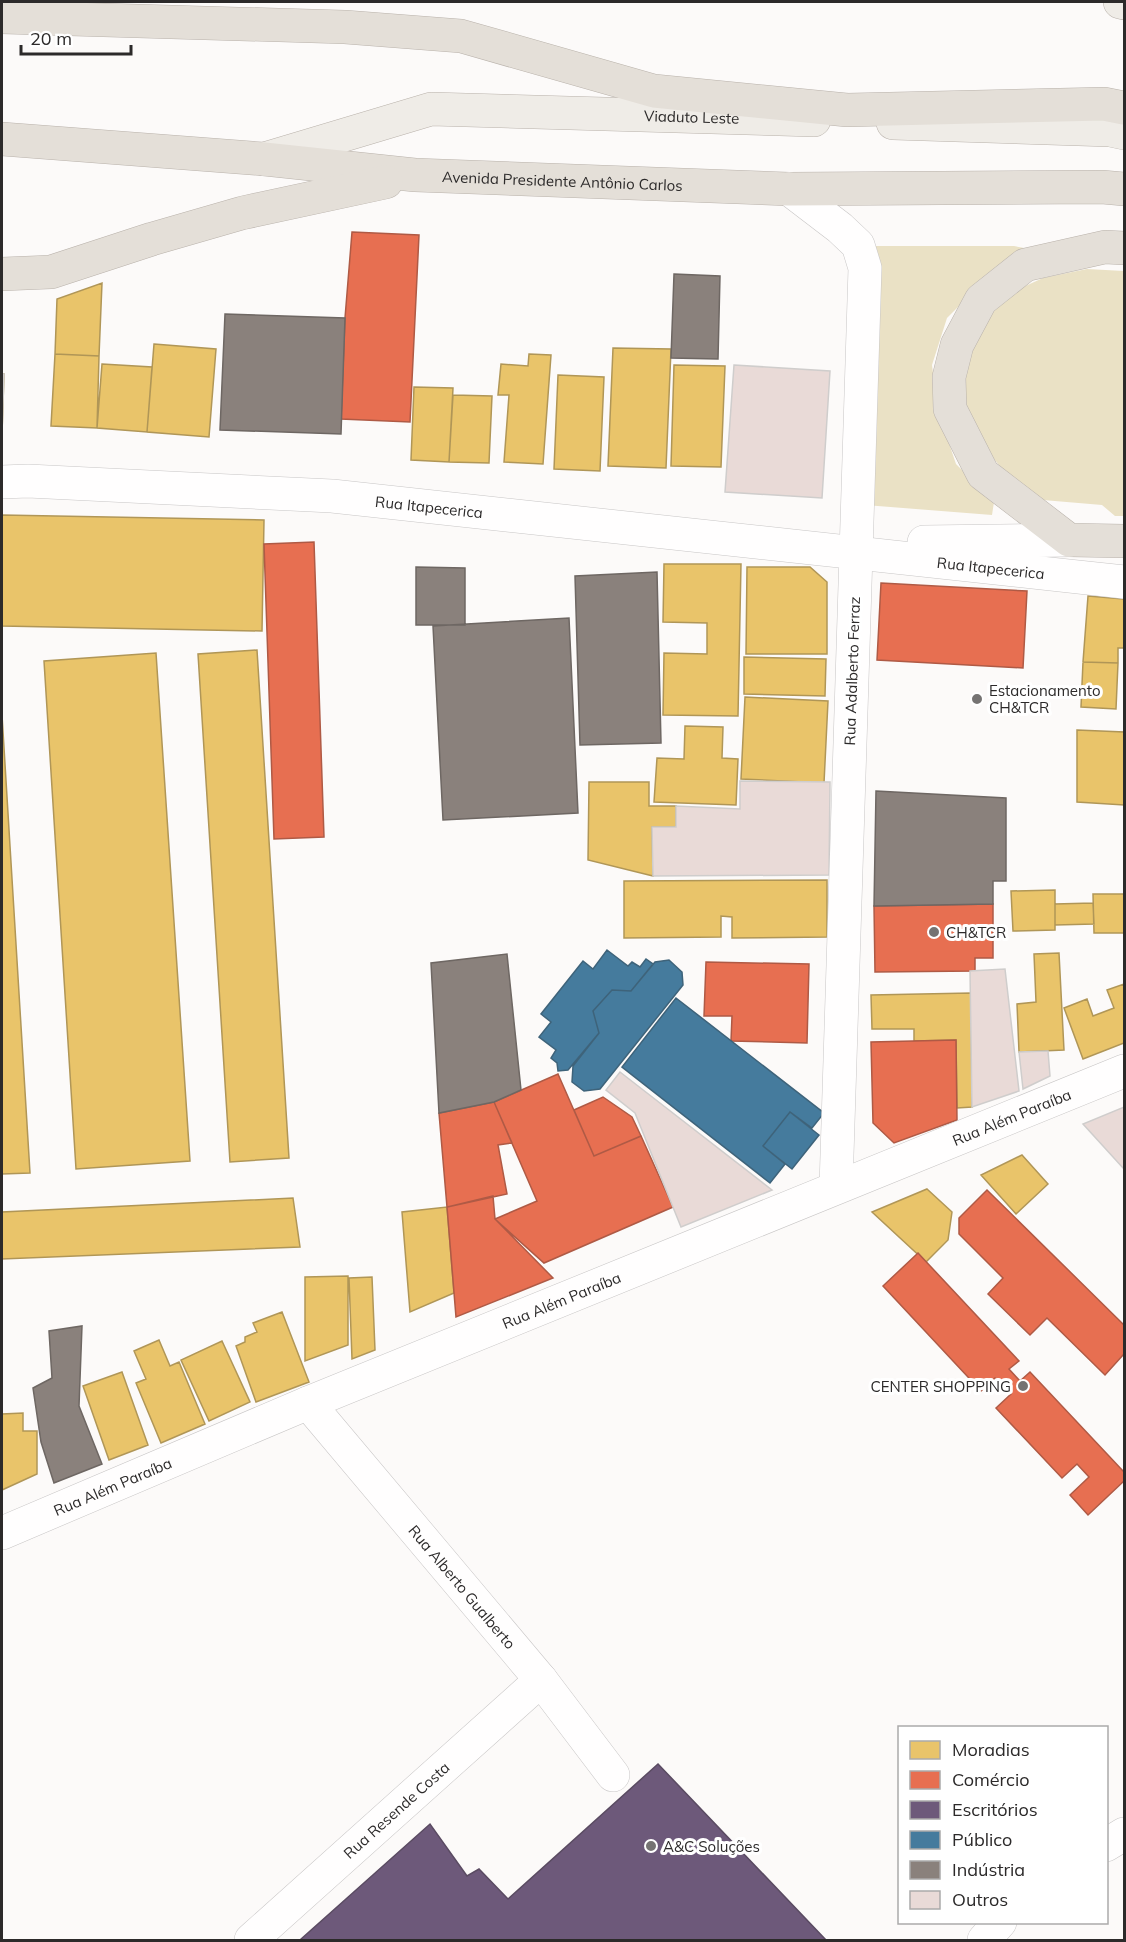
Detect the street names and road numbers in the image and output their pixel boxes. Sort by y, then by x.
street label: Viaduto Leste [644,106,740,127]
street label: Avenida Presidente Antônio Carlos [442,167,683,195]
street label: Rua Itapecerica [374,491,484,522]
street label: Rua Itapecerica [936,552,1046,583]
street label: Rua Adalberto Ferraz [840,596,864,746]
street label: Rua Além Paraíba [949,1084,1074,1149]
street label: Rua Além Paraíba [499,1267,623,1333]
street label: Rua Além Paraíba [51,1453,174,1520]
street label: Rua Alberto Gualberto [405,1521,520,1653]
street label: Rua Resende Costa [339,1757,453,1862]

